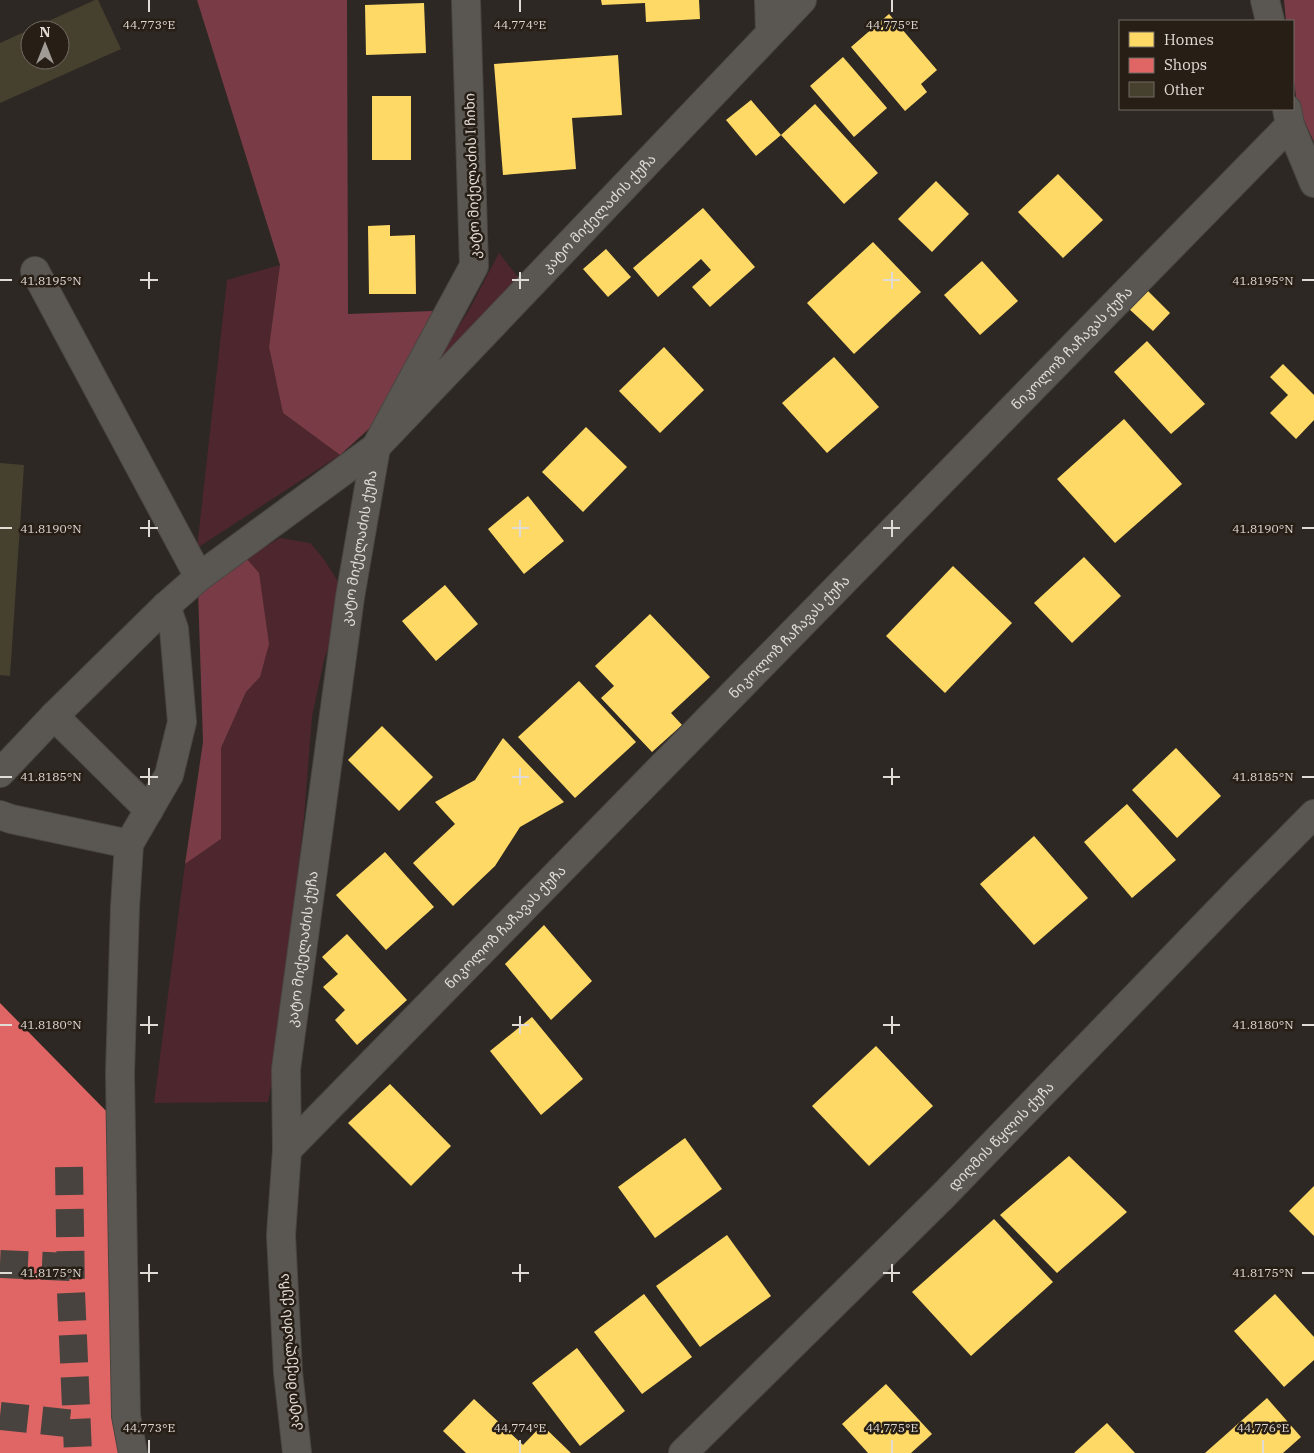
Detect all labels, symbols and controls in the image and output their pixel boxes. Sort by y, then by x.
text: 44.773°E [123,17,175,32]
text: 44.774°E [494,17,546,32]
text: 44.775°E [866,17,918,32]
north arrow [20,20,70,70]
legend [1119,20,1294,110]
text: N [39,23,51,41]
text: Homes [1164,30,1214,49]
text: Shops [1164,55,1207,74]
text: Other [1164,80,1204,99]
street label: კატო მიქელაძის I ჩიხი [460,93,484,259]
street label: კატო მიქელაძის ქუჩა [538,150,660,277]
text: 41.8195°N [20,273,82,288]
text: 41.8195°N [1232,273,1294,288]
street label: ნიკოლოზ ჩაჩავას ქუჩა [1007,283,1136,414]
street label: კატო მიქელაძის ქუჩა [337,469,381,627]
text: 41.8190°N [20,521,82,536]
text: 41.8190°N [1232,521,1294,536]
street label: ნიკოლოზ ჩაჩავას ქუჩა [725,571,854,702]
text: 41.8185°N [20,769,82,784]
text: 41.8185°N [1232,769,1294,784]
street label: ნიკოლოზ ჩაჩავას ქუჩა [441,861,570,993]
street label: კატო მიქელაძის ქუჩა [283,870,322,1028]
text: 41.8180°N [20,1017,82,1032]
text: 41.8180°N [1232,1017,1294,1032]
street label: დიღმის წყლის ქუჩა [944,1078,1058,1194]
text: 41.8175°N [20,1265,82,1280]
text: 41.8175°N [1232,1265,1294,1280]
street label: კატო მიქელაძის ქუჩა [275,1273,303,1431]
text: 44.773°E [123,1420,175,1435]
text: 44.774°E [494,1420,546,1435]
text: 44.775°E [866,1420,918,1435]
text: 44.776°E [1237,1420,1289,1435]

